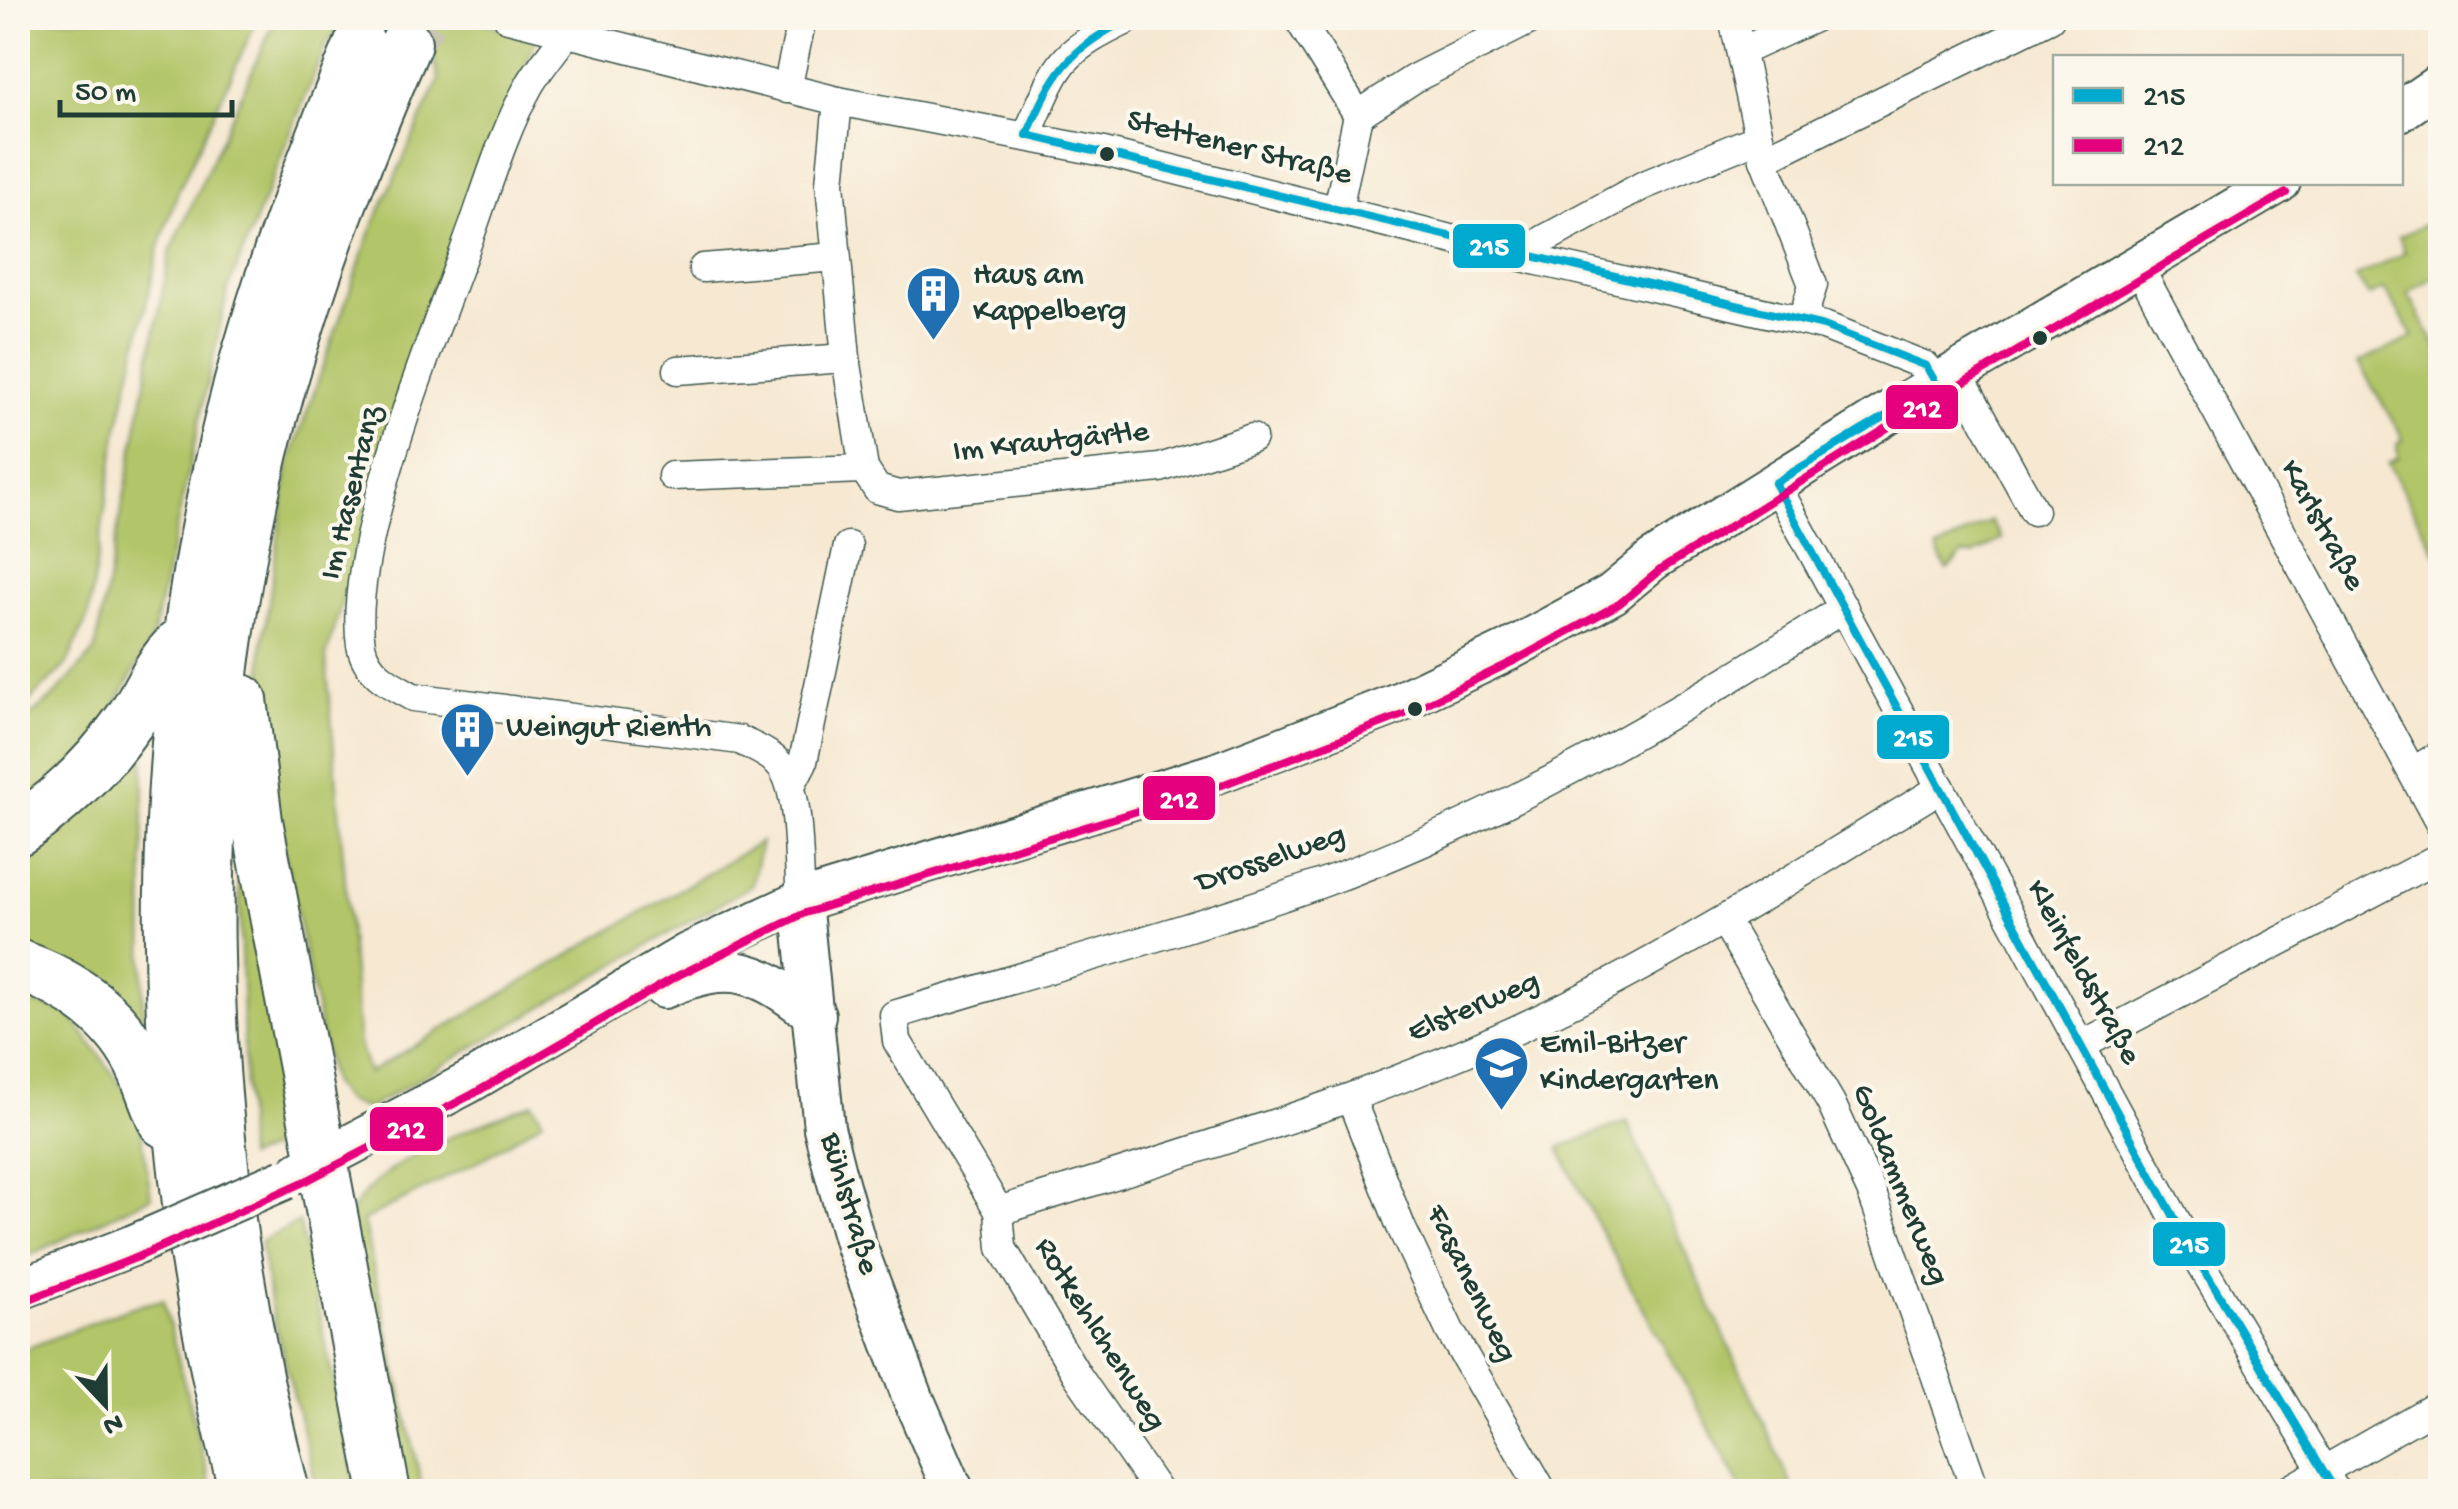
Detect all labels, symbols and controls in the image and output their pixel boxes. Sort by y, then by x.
scale bar [60,55,232,117]
legend [2053,55,2403,185]
text: 50 m [75,77,136,112]
text: 215 [2143,82,2186,117]
street label: Stettener Straße [1123,103,1356,195]
text: 212 [2143,132,2185,167]
unlabelled marker [1097,144,1117,164]
line badge: 215 [1451,222,1527,270]
text: 215 [1469,233,1509,266]
place label: Haus am Kappelberg [973,257,1126,332]
building icon: Haus am Kappelberg [904,264,964,343]
unlabelled marker [2030,328,2050,348]
line badge: 212 [1884,383,1960,431]
text: 212 [1903,395,1942,428]
street label: Im Hasentanz [313,401,393,584]
street label: Im Krautgärtle [951,414,1151,472]
street label: Karlstraße [2270,454,2373,598]
building icon: Weingut Rienth [437,699,497,778]
unlabelled marker [1405,699,1425,719]
place label: Weingut Rienth [506,710,711,748]
line badge: 215 [1875,713,1951,761]
text: 215 [1893,724,1933,757]
line badge: 212 [1141,774,1217,822]
text: 212 [1160,786,1199,819]
street label: Drosselweg [1189,817,1351,904]
street label: Kleinfeldstraße [2016,874,2149,1072]
street label: Elsterweg [1403,963,1545,1053]
place label: Emil-Bitzer Kindergarten [1540,1026,1718,1101]
school or university icon: Emil-Bitzer Kindergarten [1471,1033,1531,1112]
street label: Goldammerweg [1841,1079,1957,1291]
line badge: 212 [368,1105,445,1153]
text: 212 [387,1116,426,1149]
street label: Bühlstraße [809,1128,886,1280]
street label: Fasanenweg [1415,1198,1524,1369]
line badge: 215 [2151,1220,2227,1268]
street label: Rotkehlchenweg [1024,1231,1174,1439]
text: 215 [2169,1231,2209,1264]
north arrow [55,1354,155,1454]
text: N [98,1404,127,1442]

